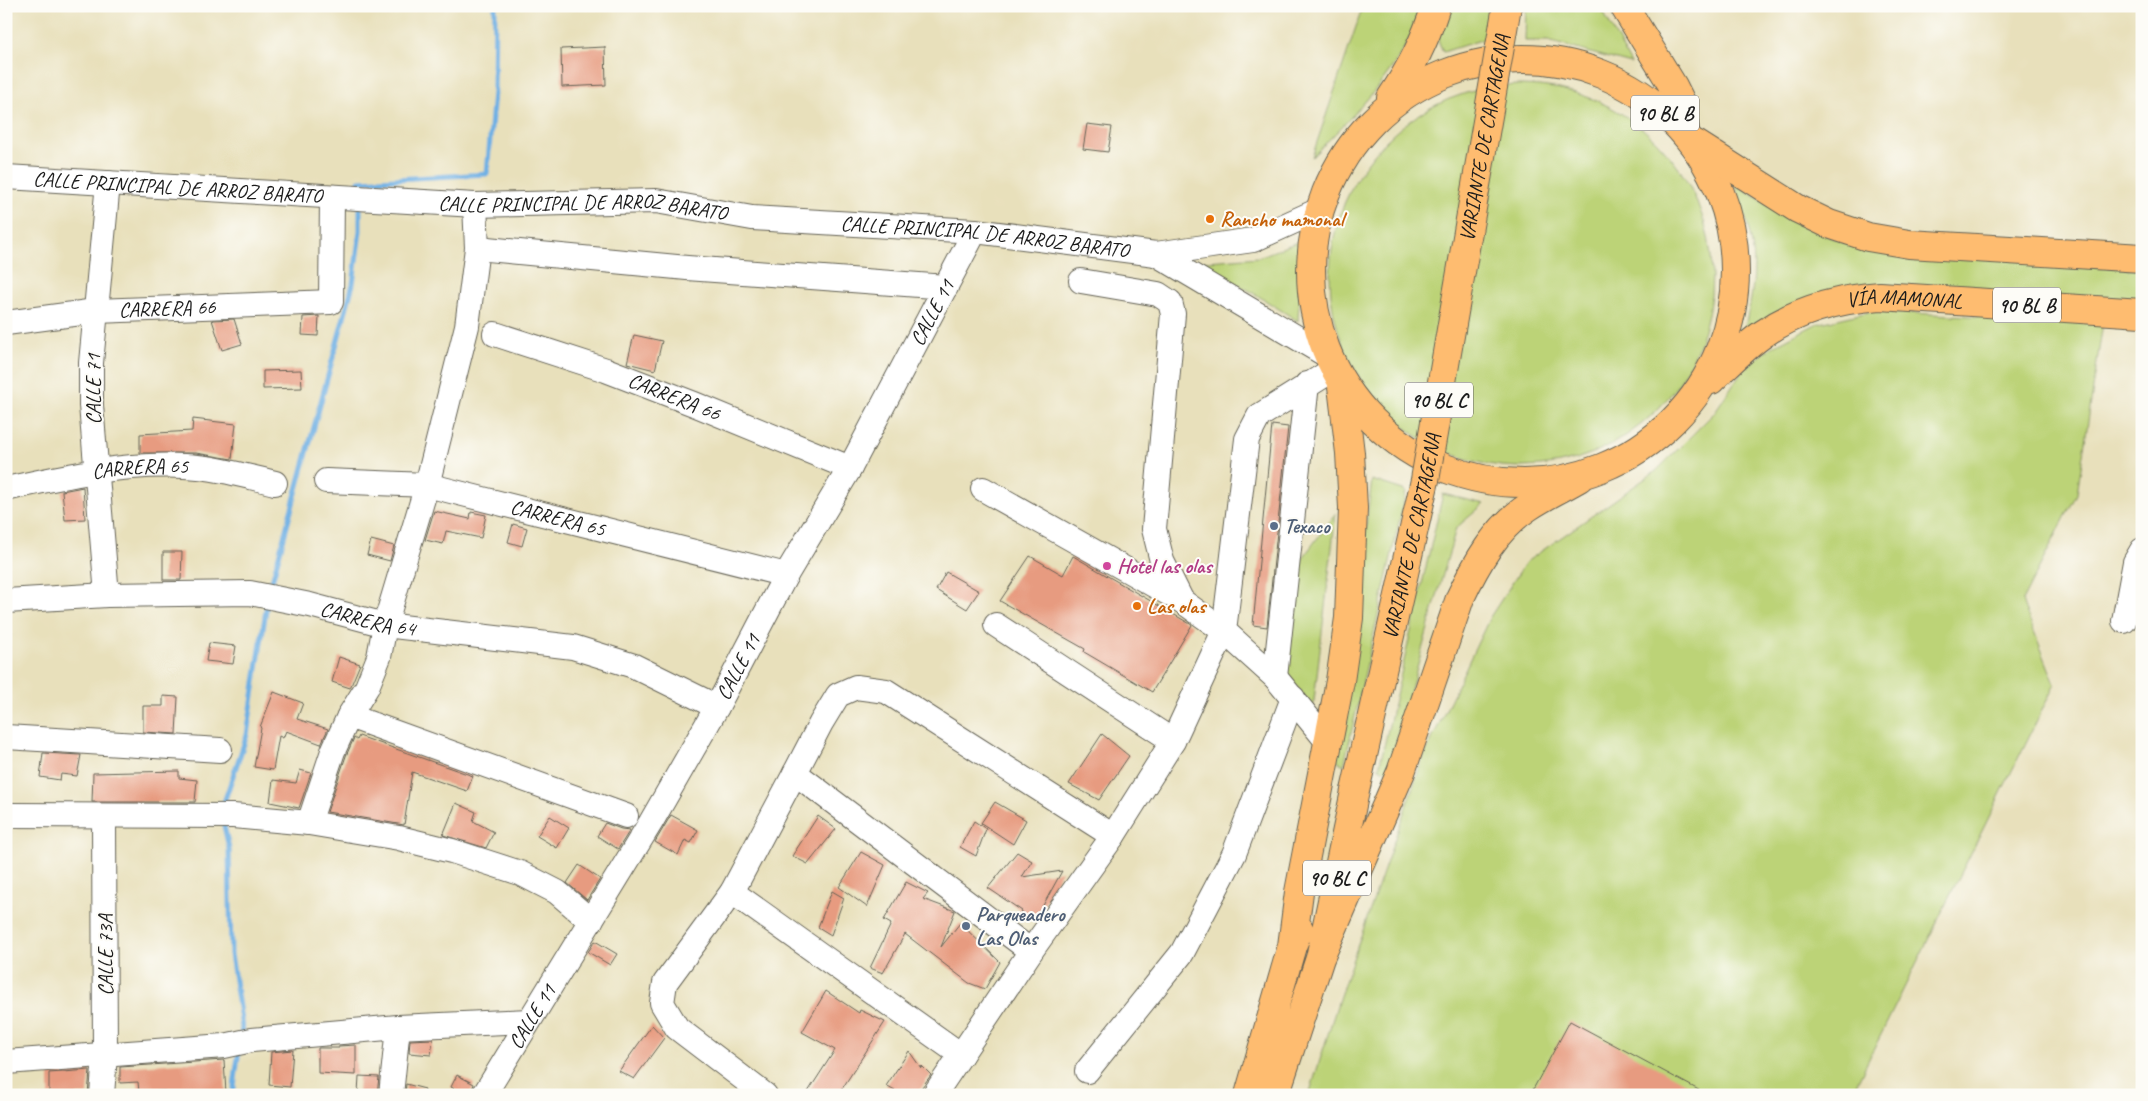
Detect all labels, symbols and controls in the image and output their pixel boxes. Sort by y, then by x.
street label: VARIANTE DE CARTAGENA [1454,32,1515,243]
road number: 90 BL B [1631,96,1699,130]
street label: CALLE PRINCIPAL DE ARROZ BARATO [32,166,326,209]
street label: CALLE PRINCIPAL DE ARROZ BARATO [438,187,732,227]
place label: Rancho mamonal [1220,206,1348,232]
street label: CALLE PRINCIPAL DE ARROZ BARATO [840,210,1133,264]
marker: Rancho mamonal [1204,213,1216,225]
street label: CALLE 11 [904,274,961,350]
street label: VÍA MAMONAL [1844,283,1964,314]
road number: 90 BL B [1993,288,2061,322]
street label: CARRERA 66 [118,293,217,323]
street label: CALLE 71 [80,352,106,424]
street label: CARRERA 66 [625,367,725,427]
road number: 90 BL C [1405,382,1473,418]
street label: VARIANTE DE CARTAGENA [1377,431,1446,642]
street label: CARRERA 65 [90,453,191,485]
street label: CARRERA 65 [508,493,610,543]
place label: Texaco [1284,513,1331,539]
marker: Texaco [1268,520,1280,532]
place label: Hotel las olas [1117,553,1214,579]
marker: Hotel las olas [1101,560,1113,572]
place label: Las olas [1147,593,1208,619]
street label: CARRERA 64 [317,595,419,642]
marker: Las olas [1131,600,1143,612]
street label: CALLE 11 [710,628,767,704]
road number: 90 BL C [1303,860,1371,896]
place label: Parqueadero Las Olas [976,901,1066,951]
street label: CALLE 73A [92,913,118,996]
marker: Parqueadero Las Olas [960,920,972,932]
street label: CALLE 11 [502,978,562,1054]

